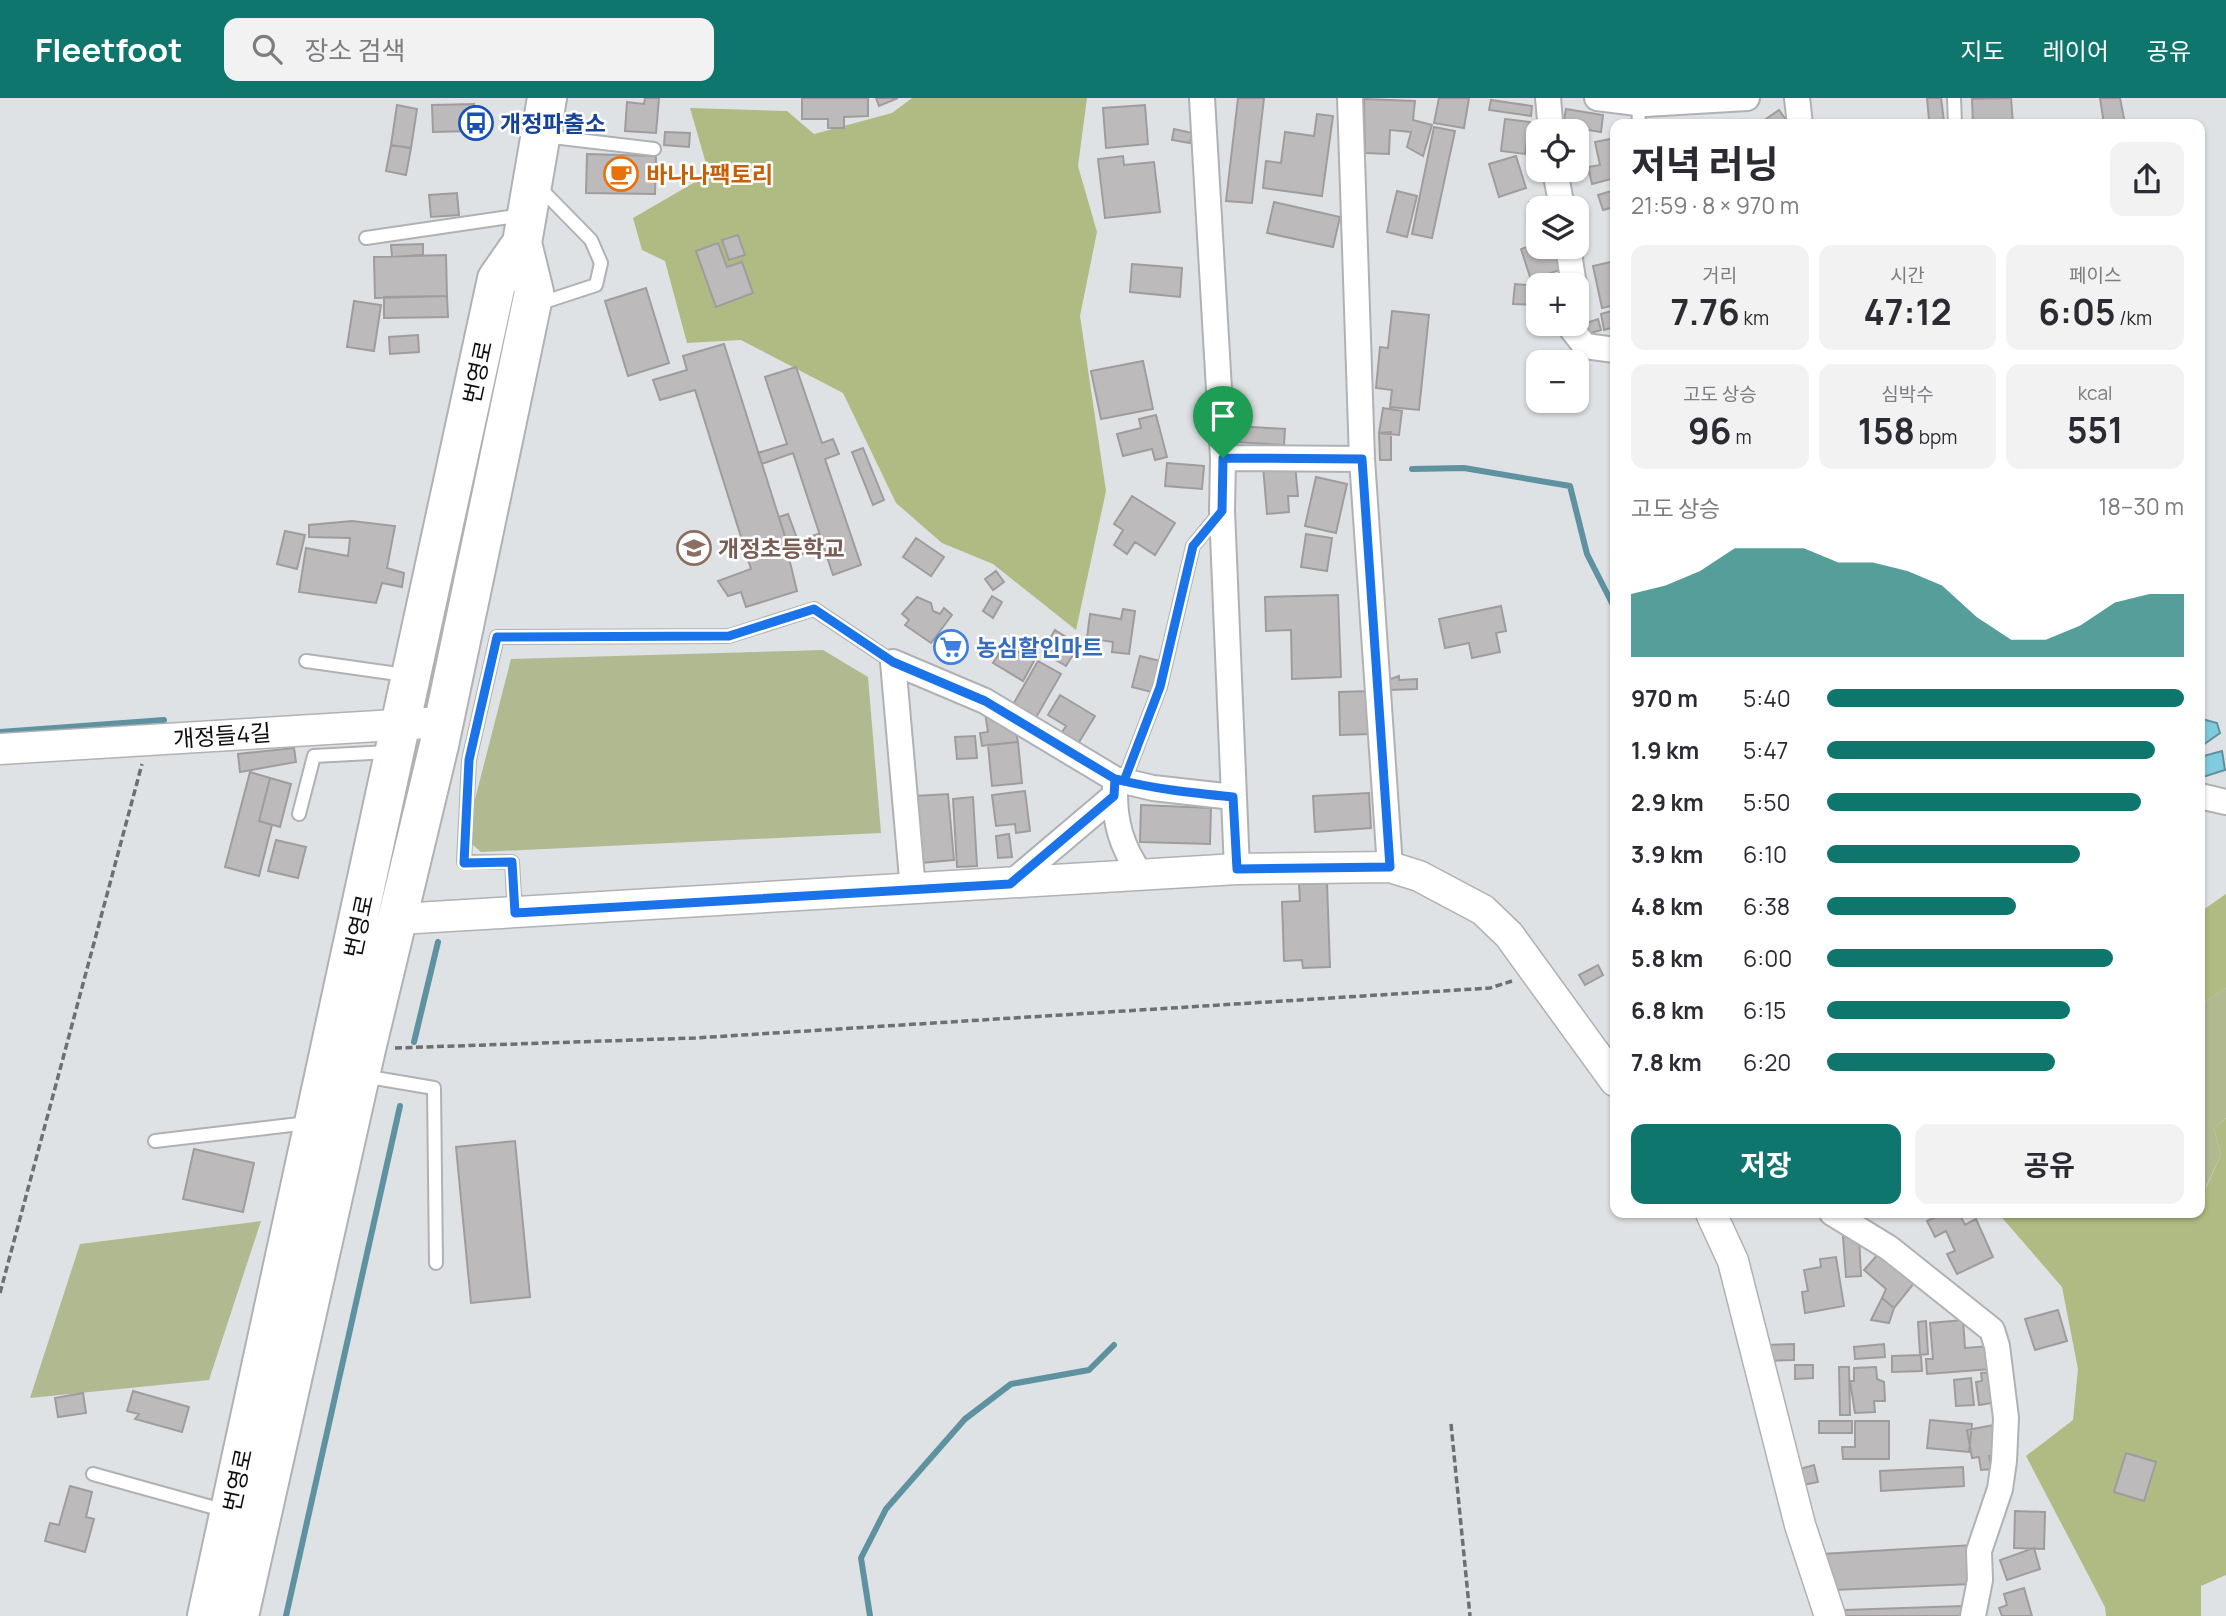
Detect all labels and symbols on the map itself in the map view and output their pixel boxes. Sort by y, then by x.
bus stop icon: 개정파출소 [457,104,495,142]
place label: 개정파출소 [500,107,606,139]
cafe icon: 바나나팩토리 [602,155,640,193]
place label: 바나나팩토리 [646,158,773,190]
street label: 번영로 [455,338,499,406]
pin [1193,386,1253,458]
school or university icon: 개정초등학교 [675,529,713,567]
place label: 개정초등학교 [718,532,845,564]
supermarket icon: 농심할인마트 [932,628,970,666]
place label: 농심할인마트 [976,631,1103,663]
street label: 개정들4길 [172,716,272,754]
street label: 번영로 [336,892,380,960]
street label: 번영로 [215,1446,259,1514]

